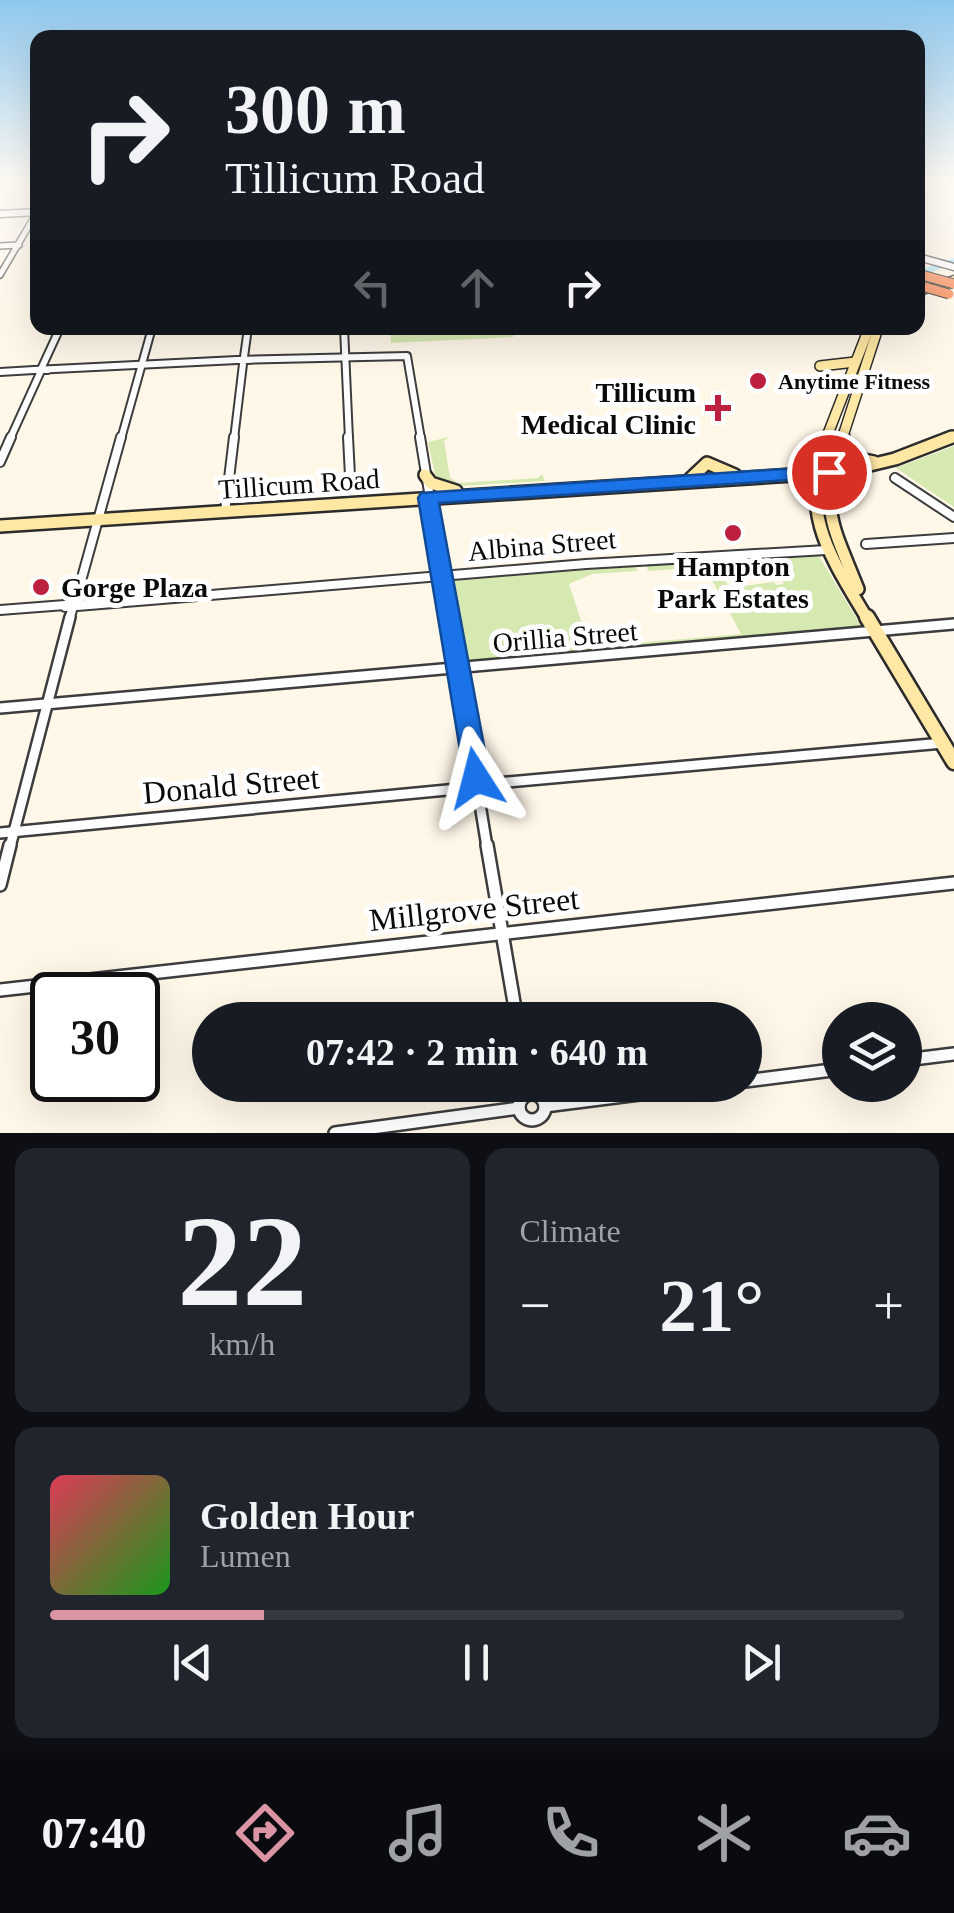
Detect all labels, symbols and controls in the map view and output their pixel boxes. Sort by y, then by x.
icon: right [60,70,190,200]
text: 300 m [225,71,406,148]
text: Tillicum Road [225,153,485,203]
icon: left [345,260,400,315]
icon: ahead [450,260,505,315]
icon: right [555,260,610,315]
place label: Anytime Fitness [778,369,931,394]
marker: Anytime Fitness [747,370,769,392]
place label: Tillicum Medical Clinic [521,377,696,440]
marker: Tillicum Medical Clinic [705,395,731,421]
pin [787,430,872,515]
icon: arrive [802,445,857,500]
street label: Tillicum Road [217,463,381,505]
marker: Hampton Park Estates [722,522,744,544]
street label: Albina Street [467,523,618,567]
place label: Hampton Park Estates [657,551,809,614]
place label: Gorge Plaza [61,572,208,603]
marker: Gorge Plaza [30,576,52,598]
street label: Orillia Street [491,615,639,659]
position arrow [424,726,528,830]
street label: Donald Street [141,759,321,811]
street label: Millgrove Street [367,880,581,938]
speed limit sign: 30 [30,972,160,1102]
map controls [822,1002,922,1102]
button: layers [822,1002,922,1102]
text: 07:42 · 2 min · 640 m [306,1031,648,1073]
text: 22 [177,1189,307,1333]
text: Climate [520,1213,621,1249]
text: 21° [659,1264,764,1347]
text: − [520,1275,551,1336]
text: + [873,1275,904,1336]
text: km/h [209,1326,275,1362]
text: Golden Hour [200,1495,414,1537]
text: Lumen [200,1538,291,1574]
icon: previous [165,1635,220,1690]
icon: pause [449,1635,504,1690]
icon: next [734,1635,789,1690]
icon: directions [230,1798,300,1868]
icon: music [383,1798,453,1868]
icon: phone [536,1798,606,1868]
icon: climate [689,1798,759,1868]
icon: car [842,1798,912,1868]
text: 07:40 [42,1808,147,1858]

